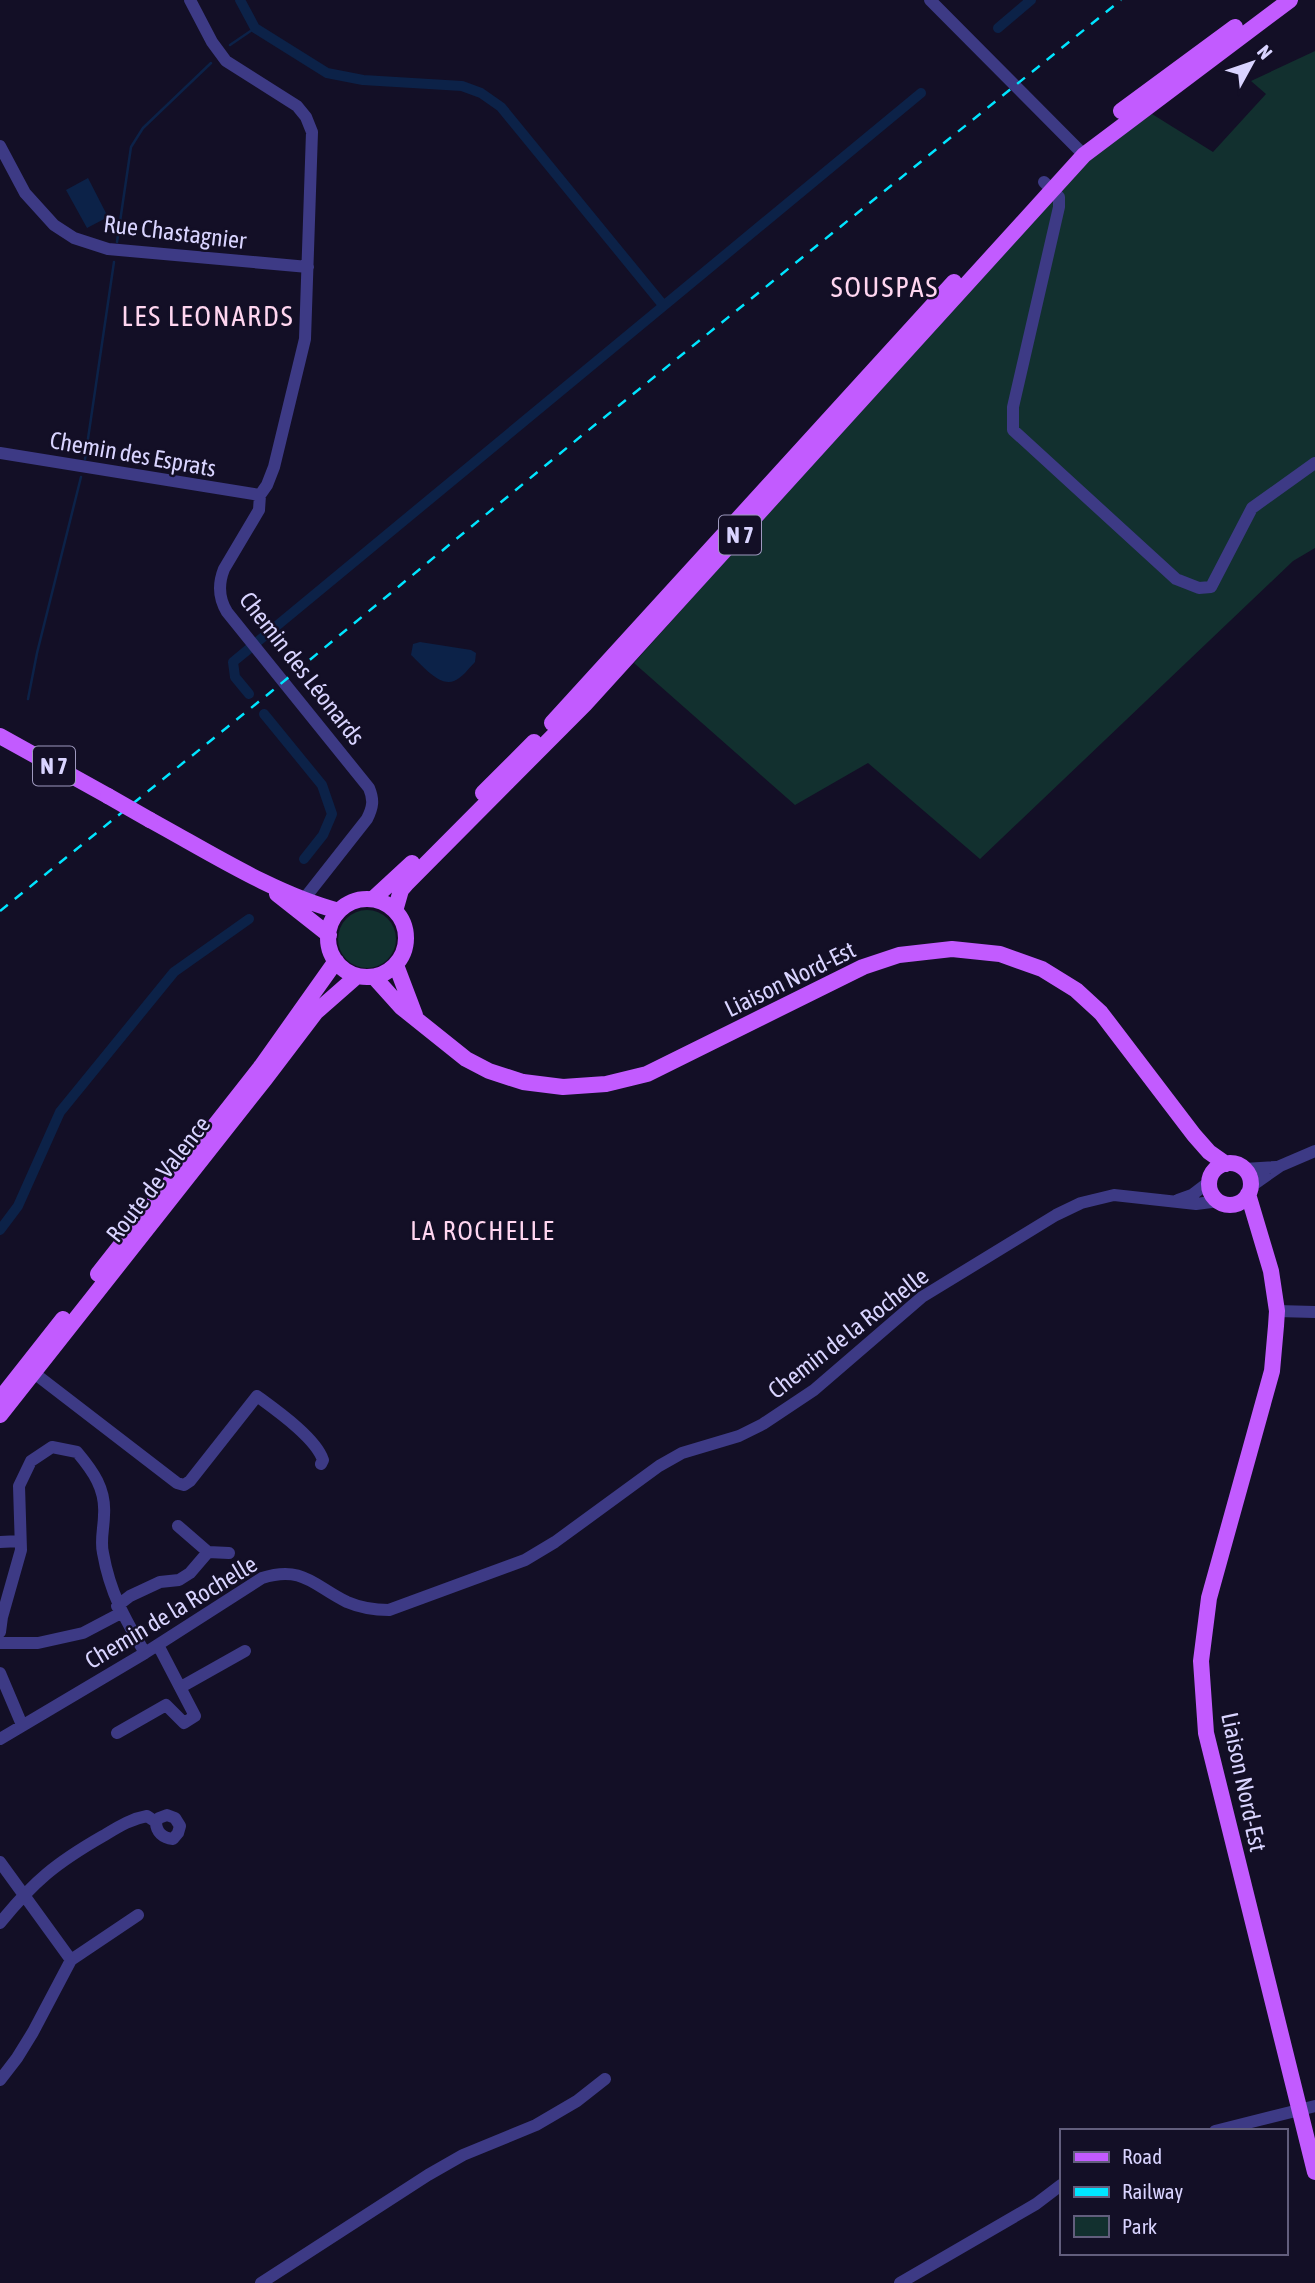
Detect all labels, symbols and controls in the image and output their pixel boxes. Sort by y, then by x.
north arrow [1217,28,1287,98]
text: N [1253,41,1277,63]
street label: Rue Chastagnier [102,210,249,254]
district label: SOUSPAS [831,271,939,303]
district label: LES LEONARDS [121,300,295,332]
street label: Chemin des Esprats [48,426,218,482]
road number: N 7 [719,516,761,554]
street label: Chemin des Léonards [234,586,370,750]
road number: N 7 [33,746,75,786]
street label: Liaison Nord-Est [720,936,860,1022]
street label: Route de Valence [101,1111,215,1247]
district label: LA ROCHELLE [410,1216,556,1246]
street label: Chemin de la Rochelle [763,1262,933,1404]
street label: Chemin de la Rochelle [80,1550,262,1674]
street label: Liaison Nord-Est [1216,1710,1272,1854]
legend [1060,2129,1287,2255]
text: Road [1122,2144,1162,2168]
text: Railway [1122,2179,1184,2203]
text: Park [1122,2214,1157,2238]

